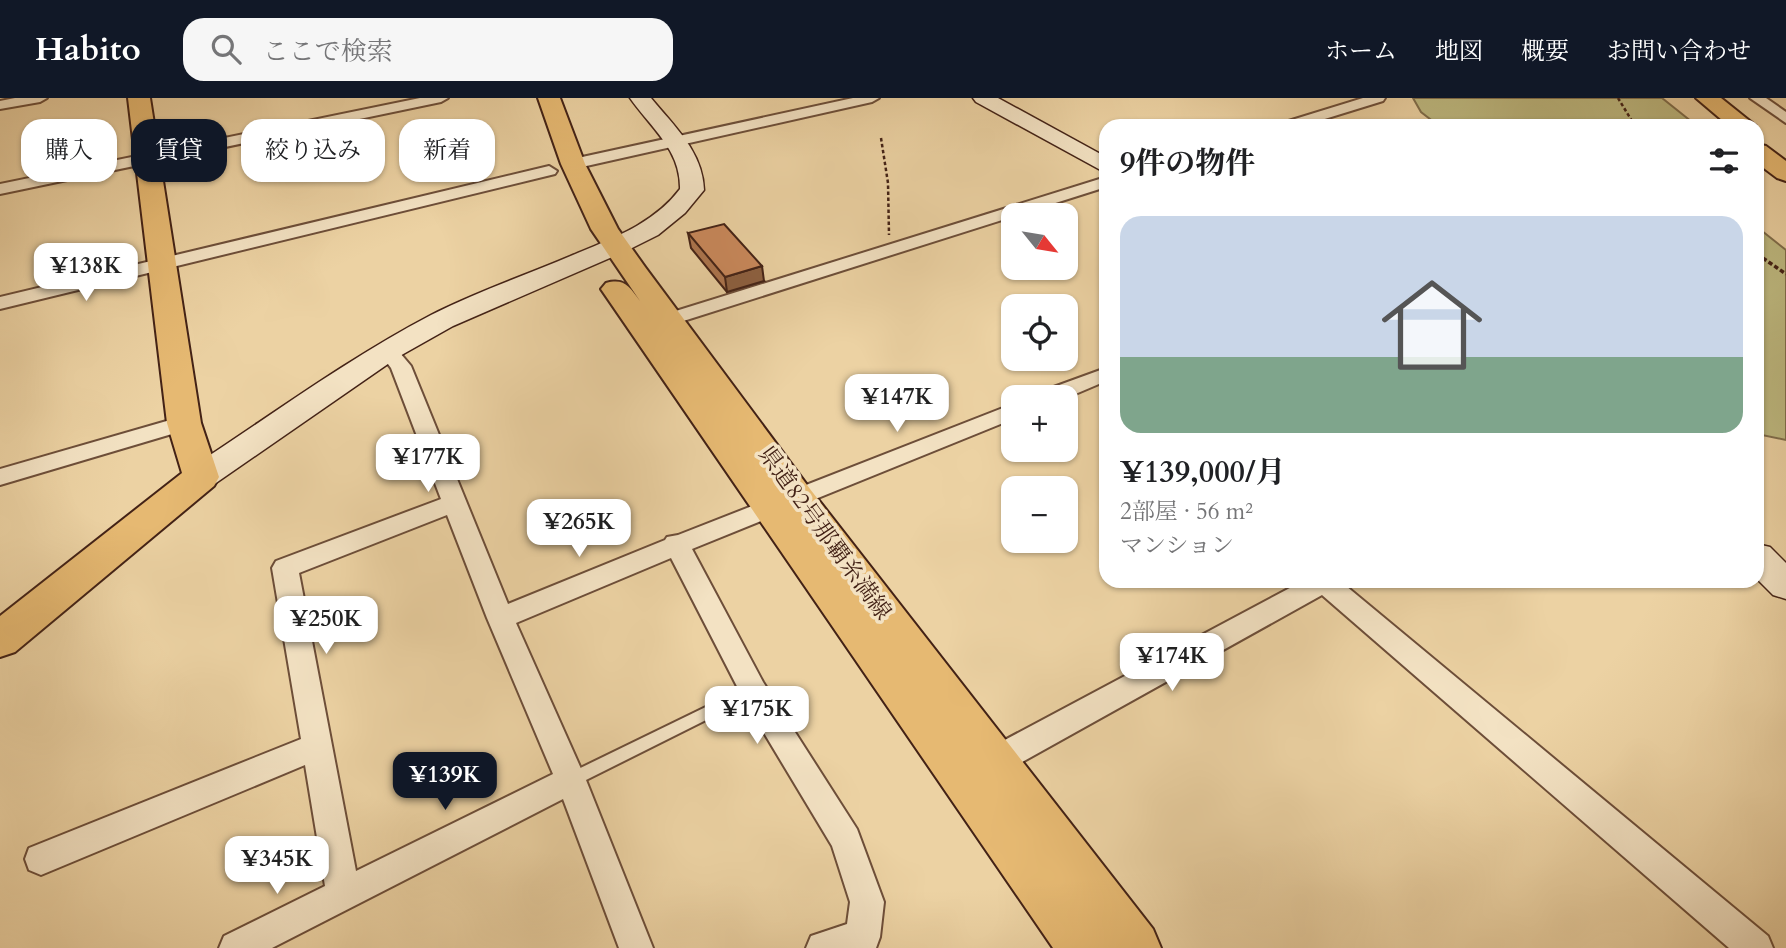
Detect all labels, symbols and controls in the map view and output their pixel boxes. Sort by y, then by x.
search box [183,18,673,81]
text: Habito [35,27,141,72]
icon: search [207,30,245,68]
text: ここで検索 [263,34,393,69]
text: ホーム [1325,35,1397,68]
text: 地図 [1435,35,1483,68]
text: 概要 [1521,35,1569,68]
text: お問い合わせ [1607,35,1751,68]
chip: 購入 [21,119,117,182]
chip: 賃貸 [131,119,227,182]
chip: 絞り込み [241,119,385,182]
chip: 新着 [399,119,495,182]
icon: filters [1705,142,1743,180]
text: 9件の物件 [1120,143,1255,184]
north arrow [1001,203,1078,280]
map controls [1001,203,1078,553]
pin: ¥138K [37,244,135,303]
text: ¥138K [50,250,122,281]
icon: home [1369,262,1495,388]
button: locate [1001,294,1078,371]
pin: ¥147K [848,374,946,434]
text: ¥147K [861,381,933,412]
button: + [1001,385,1078,462]
pin: ¥177K [379,434,477,494]
street label: 県道82号那覇糸満線 [751,440,899,626]
text: ¥177K [392,441,464,472]
text: ¥139,000/月 [1120,452,1286,493]
button: − [1001,476,1078,553]
text: 2部屋 · 56 m² [1120,496,1253,527]
pin: ¥265K [530,500,628,559]
text: ¥265K [543,506,615,537]
text: マンション [1120,530,1234,561]
pin: ¥250K [277,596,375,656]
text: ¥250K [290,603,362,634]
pin: ¥174K [1123,634,1221,693]
text: ¥174K [1136,640,1208,671]
pin: ¥175K [708,686,806,746]
text: ¥175K [721,693,793,724]
pin: ¥139K [396,752,494,812]
text: ¥139K [409,759,481,790]
pin: ¥345K [228,836,326,896]
text: ¥345K [241,843,313,874]

